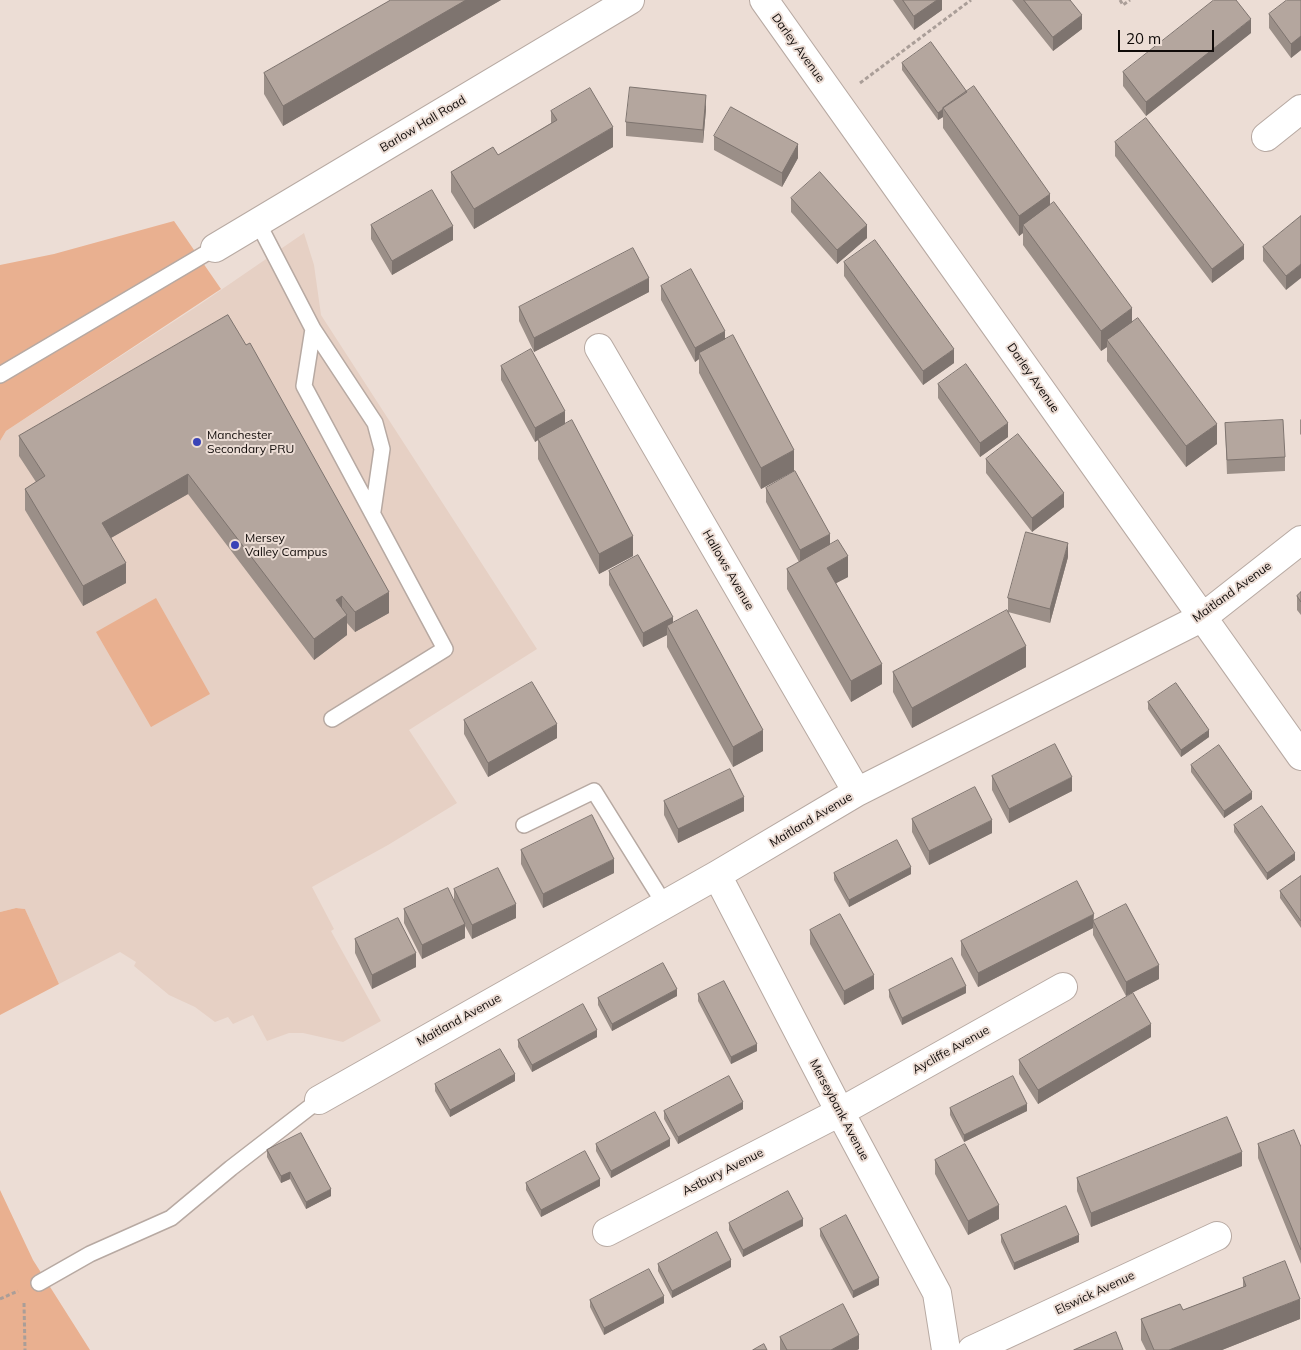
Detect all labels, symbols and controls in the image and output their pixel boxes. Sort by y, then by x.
street label: Darley Avenue [768,11,828,85]
scale bar [1121,20,1217,52]
text: 20 m [1126,29,1161,48]
street label: Barlow Hall Road [377,93,469,155]
street label: Darley Avenue [1004,341,1062,415]
place label: Manchester Secondary PRU [207,428,294,456]
marker: Manchester Secondary PRU [191,436,203,448]
street label: Hallows Avenue [699,527,757,613]
place label: Mersey Valley Campus [245,531,327,559]
marker: Mersey Valley Campus [229,539,241,551]
street label: Maitland Avenue [1190,559,1274,625]
street label: Maitland Avenue [767,790,855,850]
street label: Maitland Avenue [415,991,503,1049]
street label: Aycliffe Avenue [910,1023,992,1077]
street label: Merseybank Avenue [806,1057,872,1163]
street label: Astbury Avenue [680,1145,766,1199]
street label: Elswick Avenue [1053,1268,1137,1318]

